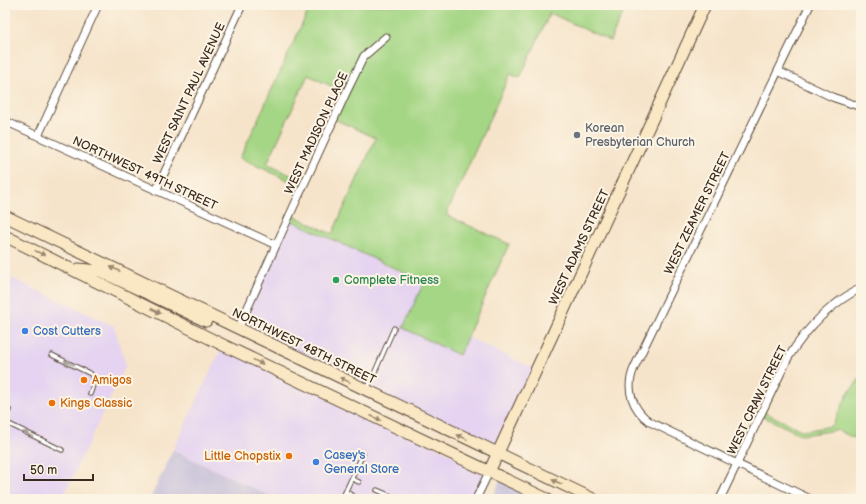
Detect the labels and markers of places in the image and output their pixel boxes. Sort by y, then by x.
place label: Korean Presbyterian Church [585,121,695,150]
marker: Korean Presbyterian Church [572,130,582,140]
place label: Complete Fitness [344,273,439,288]
marker: Complete Fitness [331,275,341,285]
place label: Cost Cutters [33,324,101,339]
marker: Cost Cutters [20,326,30,336]
place label: Amigos [92,373,132,388]
marker: Amigos [79,375,89,385]
place label: Kings Classic [60,396,132,411]
marker: Kings Classic [47,398,57,408]
place label: Casey's General Store [324,448,399,477]
place label: Little Chopstix [204,449,281,464]
marker: Little Chopstix [284,451,294,461]
marker: Casey's General Store [311,457,321,467]

